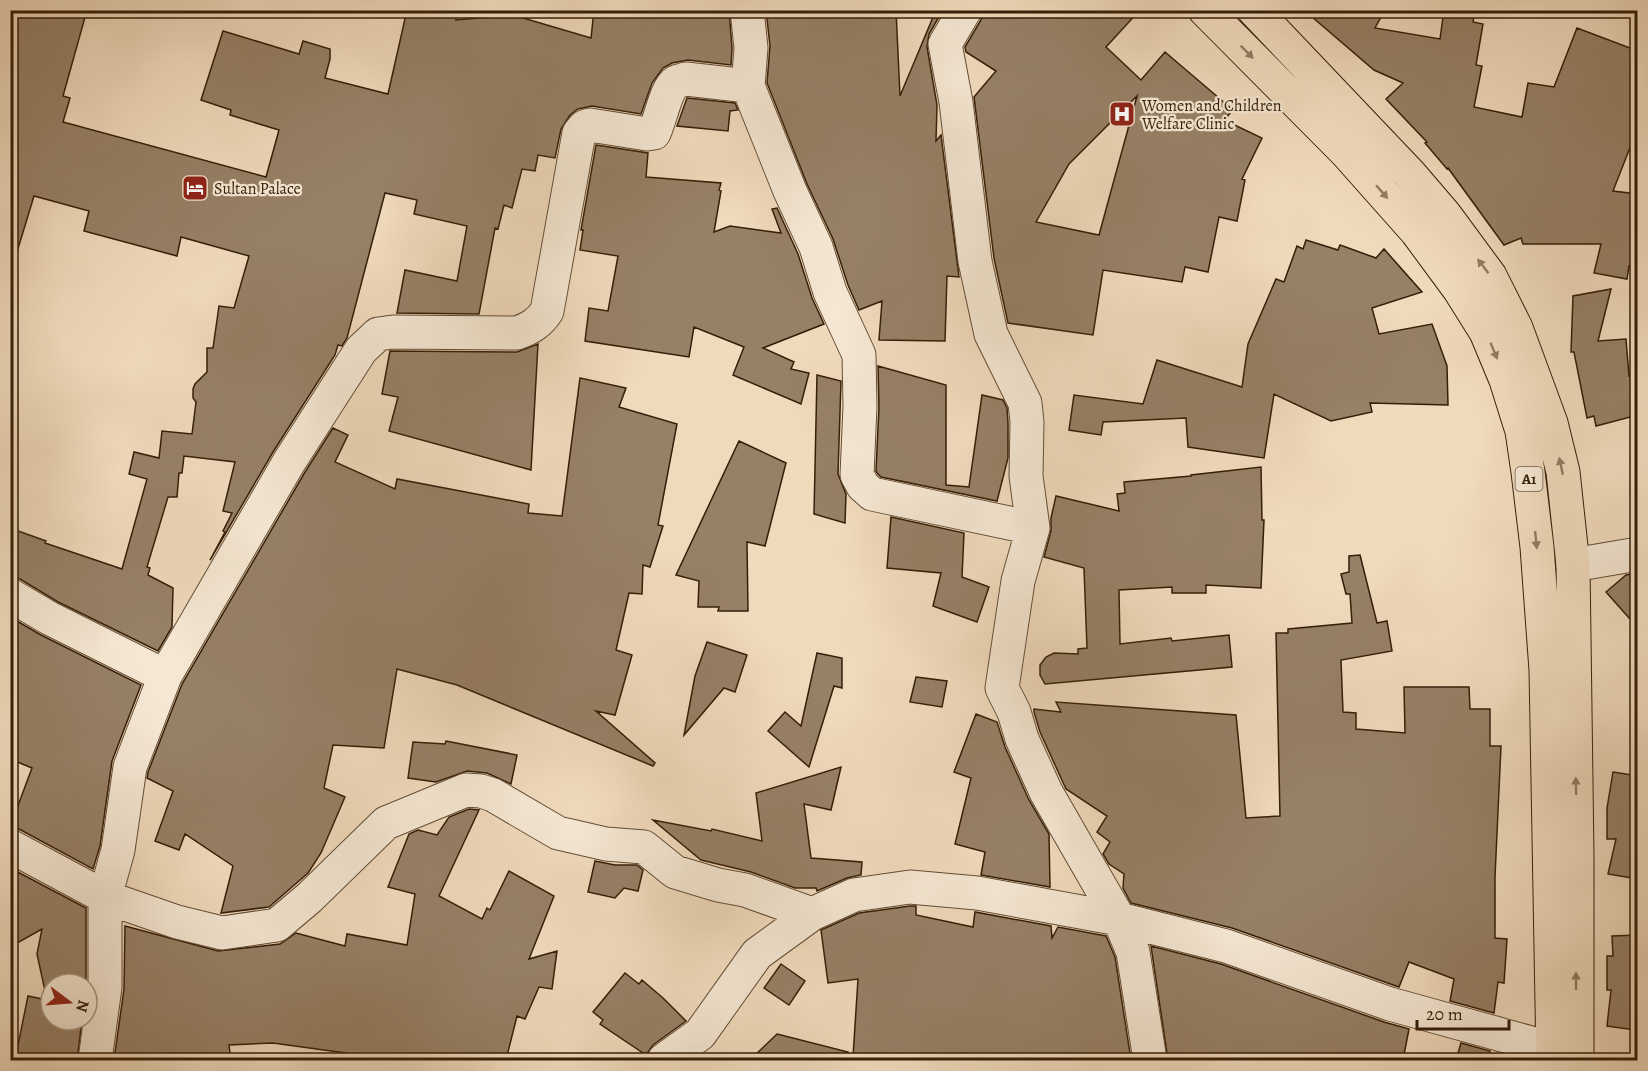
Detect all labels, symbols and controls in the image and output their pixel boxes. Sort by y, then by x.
one-way arrow [1239,45,1254,59]
place label: Women and Children Welfare Clinic [1141,95,1282,135]
hospital icon: Women and Children Welfare Clinic [1107,99,1137,129]
hotel icon: Sultan Palace [180,173,210,203]
place label: Sultan Palace [214,178,301,200]
one-way arrow [1375,185,1389,200]
one-way arrow [1476,258,1489,274]
one-way arrow [1490,342,1499,360]
one-way arrow [1556,457,1566,475]
road number: A1 [1516,467,1543,491]
one-way arrow [1531,531,1541,550]
one-way arrow [1571,777,1581,796]
north arrow [39,972,99,1032]
one-way arrow [1571,972,1581,991]
scale bar [1417,993,1508,1031]
text: N [70,997,95,1015]
text: 20 m [1426,1002,1463,1026]

